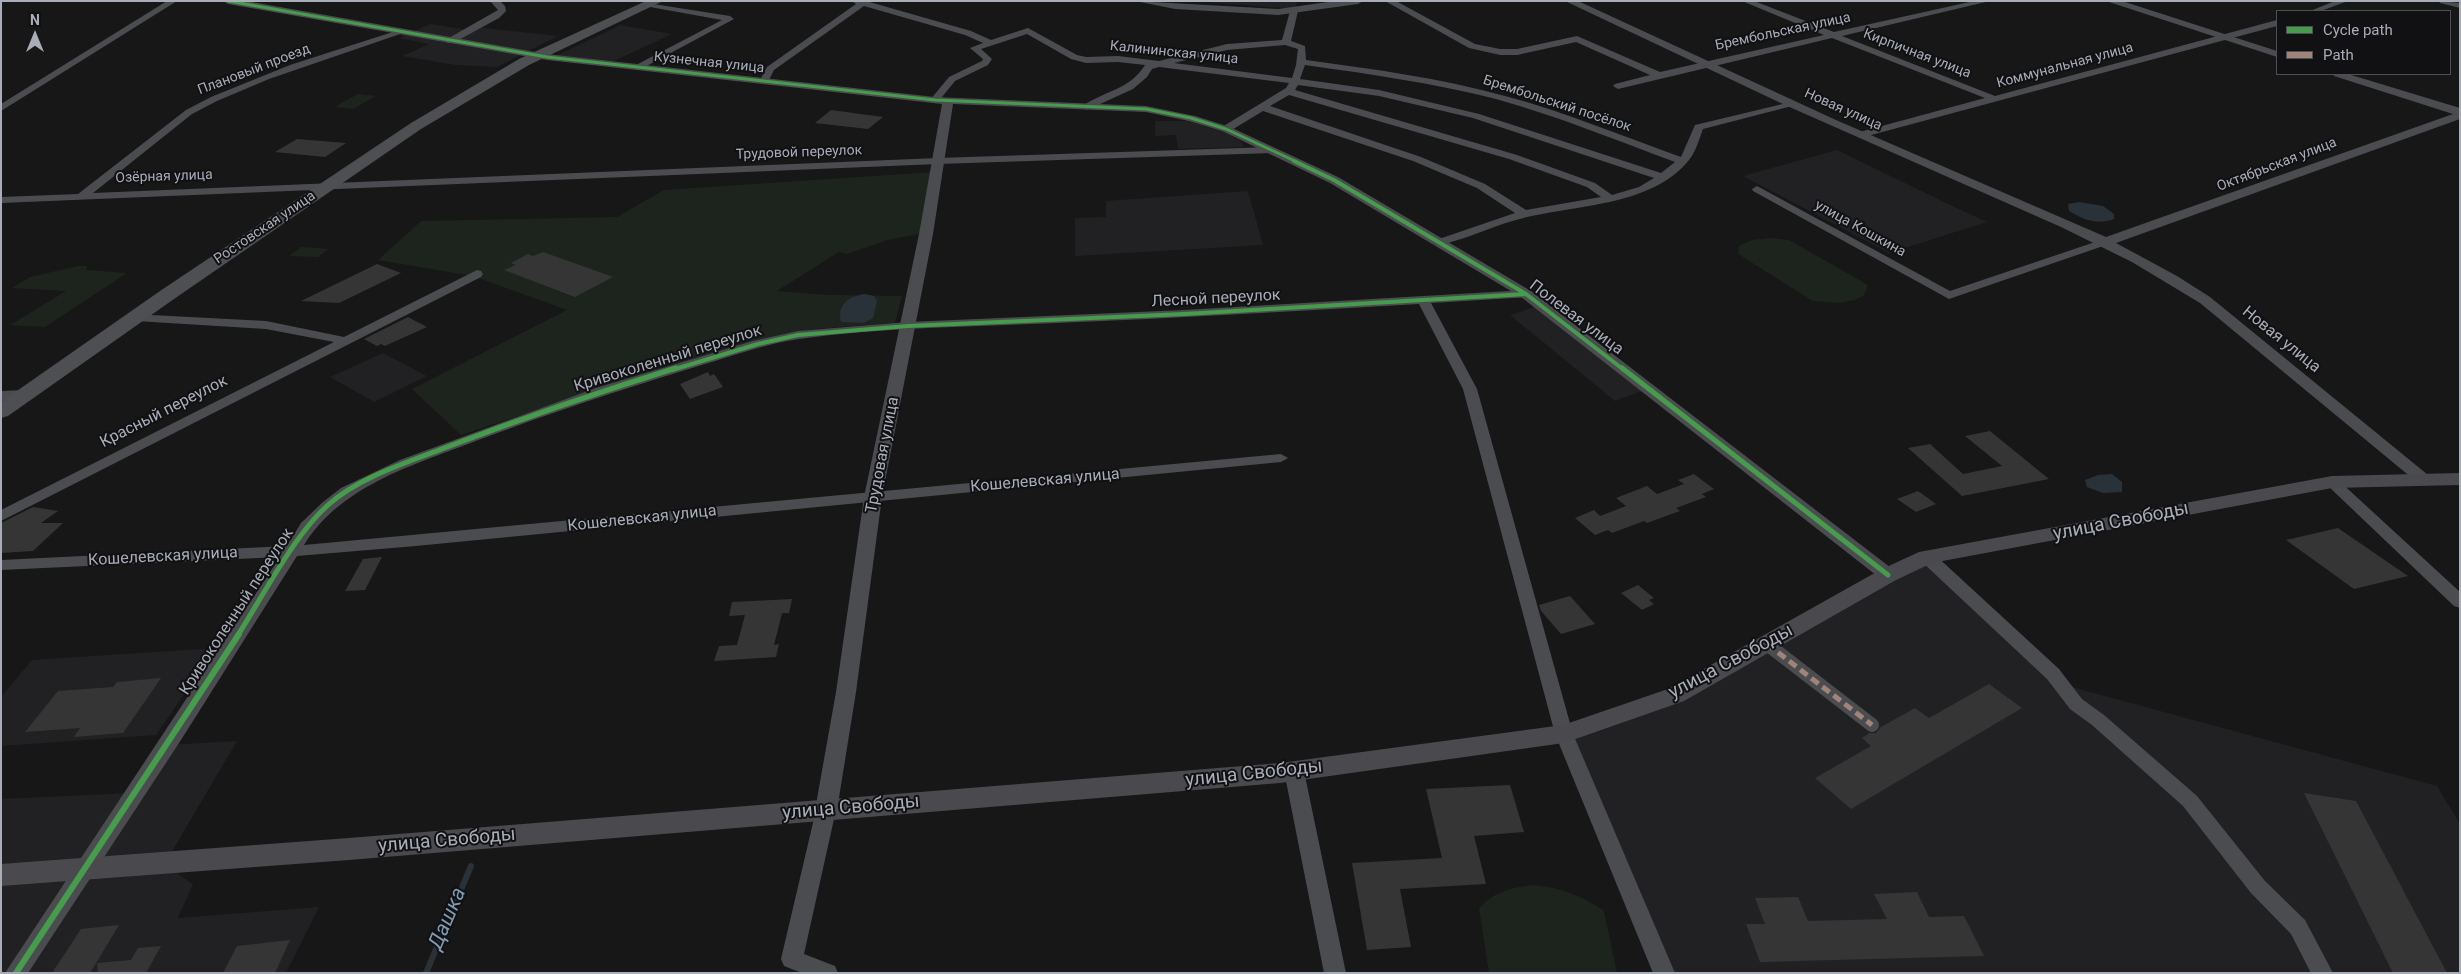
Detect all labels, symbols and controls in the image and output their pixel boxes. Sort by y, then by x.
street label: Брембольская улица [1714,9,1852,55]
north arrow [10,10,60,60]
legend [2276,10,2451,75]
text: N [30,12,40,28]
text: Cycle path [2323,21,2393,39]
street label: Кирпичная улица [1861,26,1973,82]
street label: Калининская улица [1109,38,1239,68]
street label: Коммунальная улица [1995,40,2135,92]
street label: Плановый проезд [195,41,313,99]
text: Path [2323,46,2354,64]
street label: Кузнечная улица [653,49,765,77]
street label: Брембольский посёлок [1481,72,1633,136]
street label: Новая улица [1802,85,1884,135]
street label: Октябрьская улица [2215,134,2339,196]
street label: Трудовой переулок [736,142,862,164]
street label: Озёрная улица [115,167,213,187]
street label: Ростовская улица [211,188,319,268]
street label: улица Кошкина [1812,197,1908,261]
street label: Полевая улица [1525,276,1627,360]
street label: Лесной переулок [1151,286,1281,312]
street label: Новая улица [2238,303,2324,377]
street label: Кривоколенный переулок [572,321,764,397]
street label: Красный переулок [97,372,231,452]
street label: Трудовая улица [862,395,904,515]
street label: Кошелевская улица [969,465,1121,497]
street label: улица Свободы [2051,498,2191,546]
street label: Кошелевская улица [566,502,718,536]
street label: Кривоколенный переулок [176,525,298,699]
street label: Кошелевская улица [88,543,238,571]
street label: улица Свободы [1665,620,1797,704]
street label: улица Свободы [1184,755,1324,793]
street label: улица Свободы [781,791,921,825]
street label: улица Свободы [377,824,517,858]
water label: Дашка [424,884,472,954]

